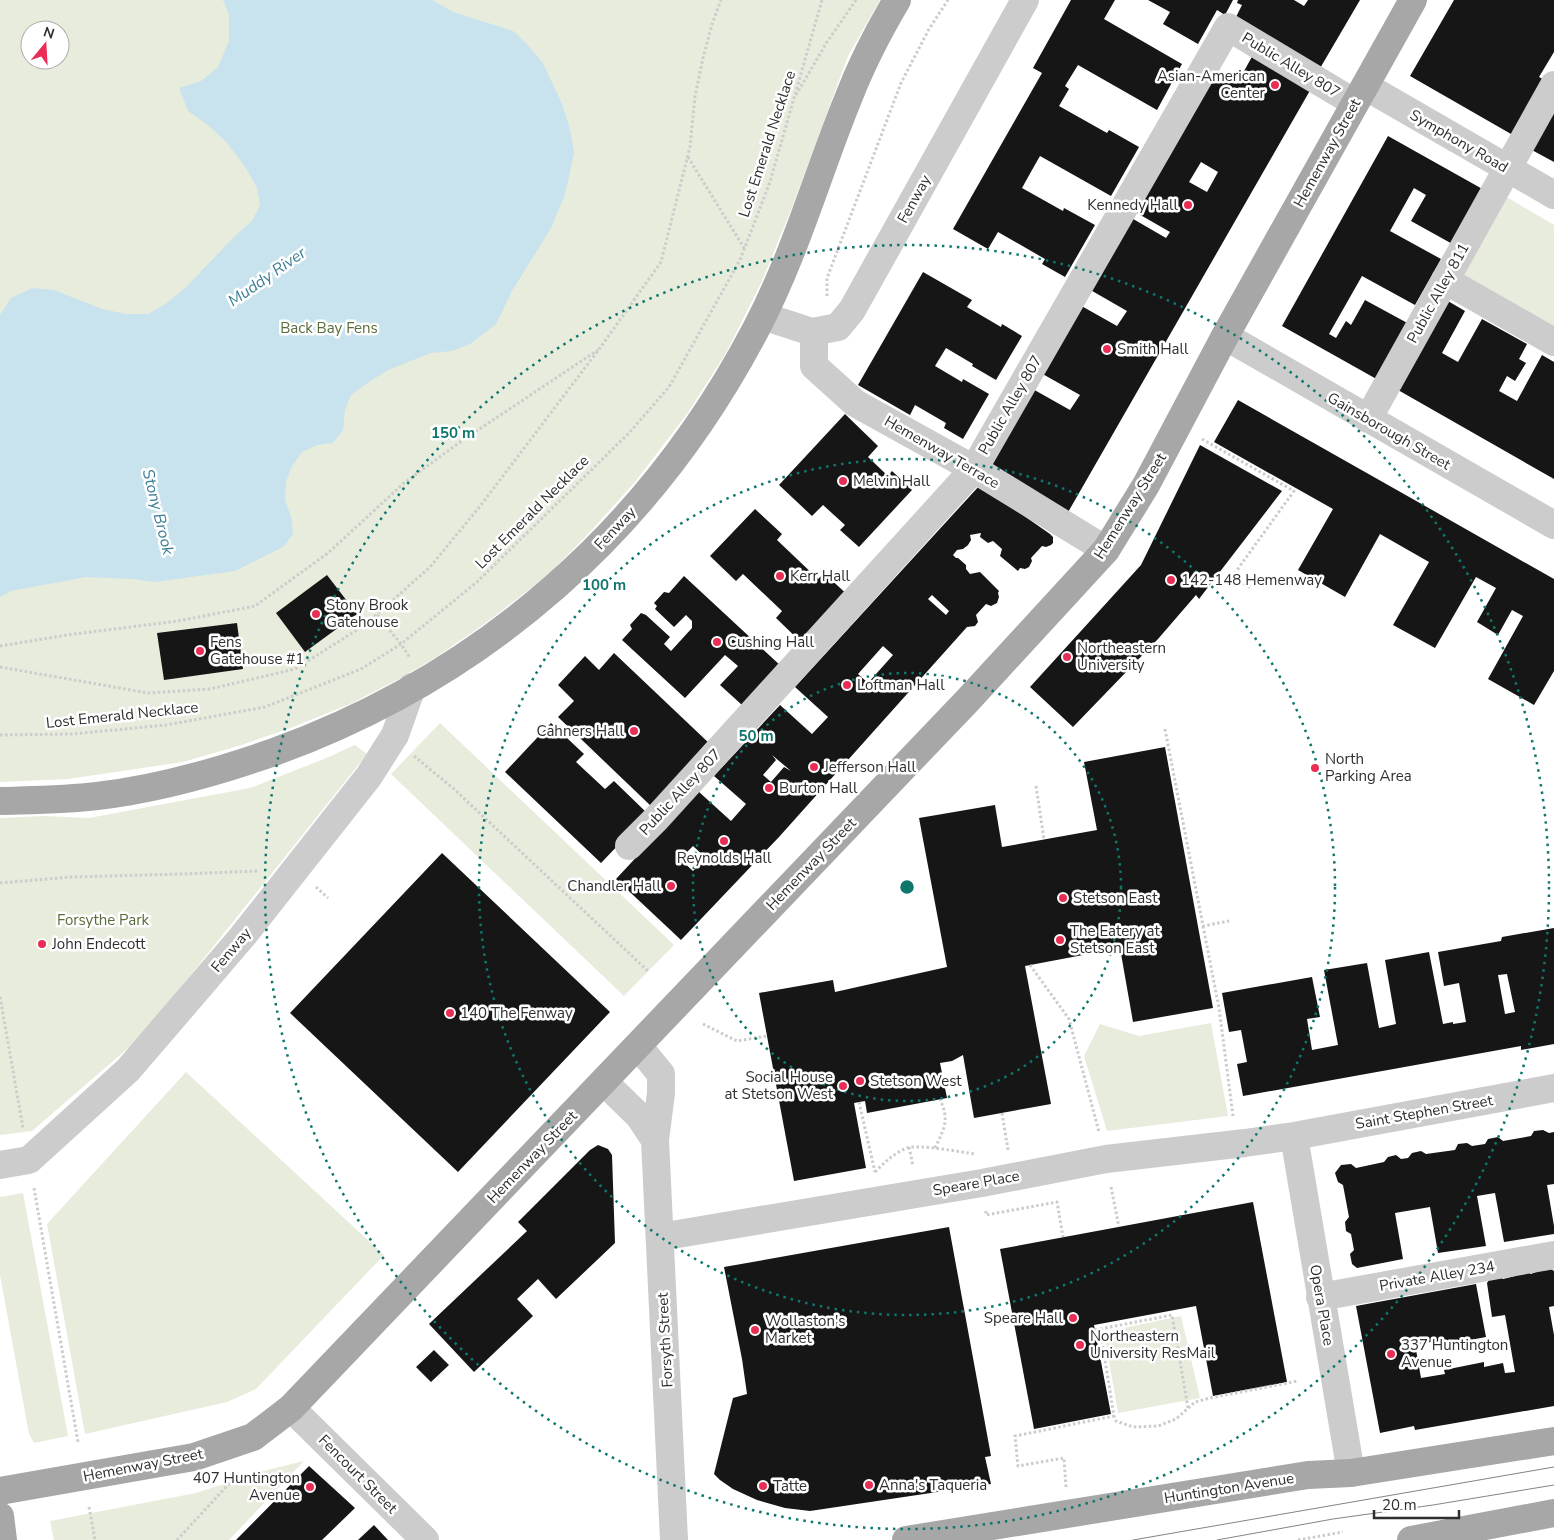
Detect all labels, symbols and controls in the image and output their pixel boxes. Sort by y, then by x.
north arrow [20,20,70,70]
text: N [41,22,57,44]
street label: Public Alley 807 [1238,28,1344,102]
place label: Asian-American Center [1157,66,1266,103]
street label: Lost Emerald Necklace [734,68,800,220]
marker: Asian-American Center [1269,79,1281,91]
street label: Hemenway Street [1289,94,1366,211]
street label: Symphony Road [1406,105,1512,177]
street label: Fenway [893,171,936,227]
place label: Kennedy Hall [1087,195,1179,215]
marker: Kennedy Hall [1182,199,1194,211]
street label: Public Alley 811 [1402,239,1474,347]
water label: Muddy River [224,241,311,312]
park label: Back Bay Fens [280,318,378,338]
place label: Smith Hall [1117,339,1189,359]
marker: Smith Hall [1101,343,1113,355]
street label: Public Alley 807 [973,352,1047,458]
street label: Gainsborough Street [1324,388,1455,475]
street label: Hemenway Terrace [881,411,1003,493]
text: 150 m [431,423,475,443]
street label: Hemenway Street [1089,449,1171,563]
street label: Lost Emerald Necklace [471,451,593,573]
water label: Stony Brook [137,467,180,558]
place label: Melvin Hall [853,471,930,491]
marker: Melvin Hall [837,475,849,487]
street label: Fenway [590,502,640,554]
place label: Kerr Hall [790,566,851,586]
marker: Kerr Hall [774,570,786,582]
place label: 142-148 Hemenway [1181,570,1322,590]
marker: 142-148 Hemenway [1165,574,1177,586]
text: 100 m [582,575,626,595]
place label: Stony Brook Gatehouse [326,595,409,632]
marker: Stony Brook Gatehouse [310,608,322,620]
place label: Fens Gatehouse #1 [210,632,304,669]
place label: Cushing Hall [727,632,815,652]
marker: Cushing Hall [711,636,723,648]
place label: Northeastern University [1077,638,1166,675]
marker: Fens Gatehouse #1 [194,645,206,657]
marker: Northeastern University [1061,651,1073,663]
place label: Loftman Hall [857,675,945,695]
marker: Loftman Hall [841,679,853,691]
street label: Lost Emerald Necklace [45,697,199,733]
place label: Cahners Hall [537,721,625,741]
marker: Cahners Hall [628,725,640,737]
text: 50 m [738,726,774,746]
street label: Public Alley 807 [635,744,725,840]
place label: North Parking Area [1325,749,1412,786]
place label: Jefferson Hall [823,757,916,777]
marker: Jefferson Hall [808,761,820,773]
marker: North Parking Area [1309,762,1321,774]
place label: Burton Hall [779,778,858,798]
marker: Burton Hall [763,782,775,794]
street label: Hemenway Street [762,813,861,915]
marker: Reynolds Hall [718,835,730,847]
place label: Reynolds Hall [677,848,772,868]
place label: Chandler Hall [567,876,662,896]
centre of rings [898,878,916,896]
marker: Chandler Hall [665,880,677,892]
place label: Stetson East [1073,888,1158,908]
marker: Stetson East [1057,892,1069,904]
park label: Forsythe Park [57,910,150,930]
place label: The Eatery at Stetson East [1070,921,1160,958]
street label: Fenway [206,923,256,977]
place label: John Endecott [51,934,146,954]
marker: The Eatery at Stetson East [1054,934,1066,946]
marker: John Endecott [36,938,48,950]
place label: 140 The Fenway [460,1003,573,1023]
marker: 140 The Fenway [444,1007,456,1019]
place label: Social House at Stetson West [724,1067,834,1104]
place label: Stetson West [870,1071,962,1091]
marker: Stetson West [854,1075,866,1087]
marker: Social House at Stetson West [837,1080,849,1092]
street label: Saint Stephen Street [1354,1090,1495,1134]
street label: Hemenway Street [483,1106,582,1208]
street label: Speare Place [931,1166,1021,1200]
street label: Private Alley 234 [1378,1256,1496,1296]
street label: Opera Place [1305,1263,1339,1347]
street label: Forsyth Street [652,1291,677,1388]
place label: Speare Hall [984,1308,1064,1328]
place label: Wollaston's Market [765,1311,846,1348]
marker: Speare Hall [1067,1312,1079,1324]
marker: Wollaston's Market [749,1324,761,1336]
place label: Northeastern University ResMail [1090,1326,1216,1363]
place label: 337 Huntington Avenue [1401,1335,1508,1372]
marker: Northeastern University ResMail [1074,1339,1086,1351]
marker: 337 Huntington Avenue [1385,1348,1397,1360]
street label: Fencourt Street [314,1430,402,1518]
street label: Hemenway Street [81,1443,205,1486]
place label: 407 Huntington Avenue [193,1468,300,1505]
street label: Huntington Avenue [1163,1468,1295,1508]
place label: Anna's Taqueria [879,1475,987,1495]
place label: Tatte [773,1476,807,1496]
marker: Anna's Taqueria [863,1479,875,1491]
marker: Tatte [757,1480,769,1492]
marker: 407 Huntington Avenue [304,1481,316,1493]
scale bar [1374,1488,1459,1520]
text: 20 m [1382,1495,1417,1515]

